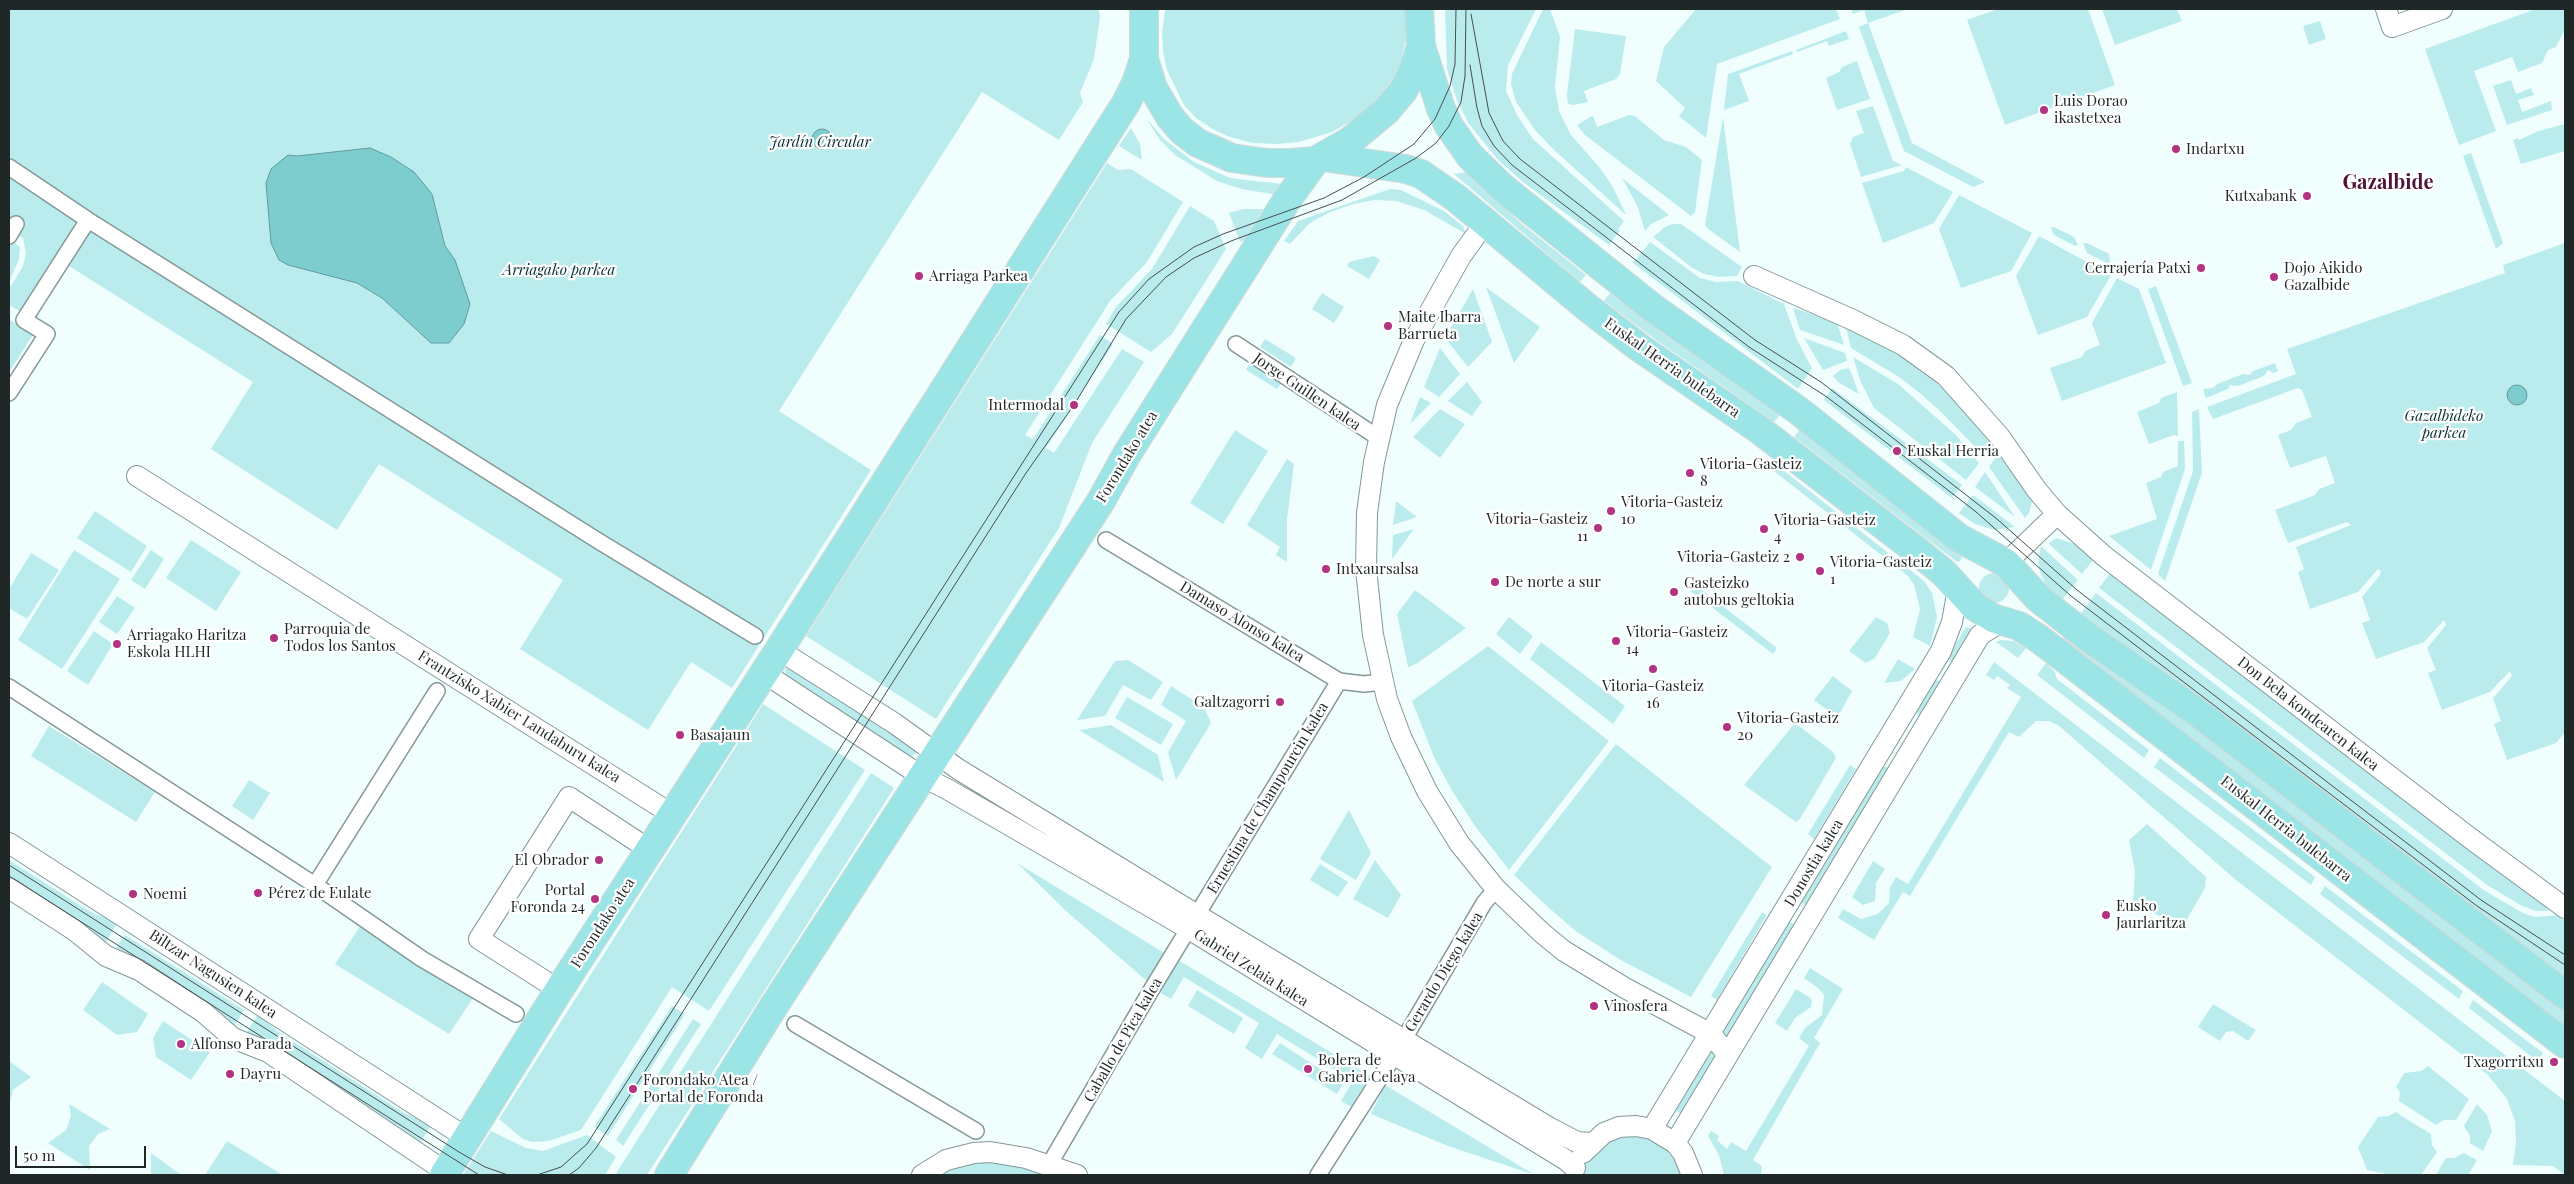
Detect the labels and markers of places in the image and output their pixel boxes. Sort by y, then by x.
place label: Luis Dorao ikastetxea [2054,92,2128,127]
marker: Luis Dorao ikastetxea [2038,104,2050,116]
place label: Indartxu [2186,140,2245,158]
marker: Indartxu [2170,143,2182,155]
place label: Kutxabank [2225,187,2297,205]
marker: Kutxabank [2301,190,2313,202]
place label: Cerrajería Patxi [2085,259,2191,277]
place label: Dojo Aikido Gazalbide [2284,259,2362,294]
marker: Cerrajería Patxi [2195,262,2207,274]
place label: Arriaga Parkea [929,267,1028,285]
marker: Arriaga Parkea [913,270,925,282]
marker: Dojo Aikido Gazalbide [2268,271,2280,283]
place label: Maite Ibarra Barrueta [1398,308,1481,343]
marker: Maite Ibarra Barrueta [1382,320,1394,332]
place label: Intermodal [988,396,1064,414]
marker: Intermodal [1068,399,1080,411]
place label: Euskal Herria [1907,442,1999,460]
marker: Euskal Herria [1891,445,1903,457]
place label: Vitoria-Gasteiz 8 [1700,455,1802,490]
marker: Vitoria-Gasteiz 8 [1684,467,1696,479]
place label: Vitoria-Gasteiz 10 [1621,493,1723,528]
marker: Vitoria-Gasteiz 10 [1605,505,1617,517]
place label: Vitoria-Gasteiz 11 [1486,510,1588,545]
place label: Vitoria-Gasteiz 4 [1774,511,1876,546]
marker: Vitoria-Gasteiz 11 [1592,522,1604,534]
marker: Vitoria-Gasteiz 4 [1758,523,1770,535]
place label: Vitoria-Gasteiz 2 [1677,548,1790,566]
marker: Vitoria-Gasteiz 2 [1794,551,1806,563]
place label: Vitoria-Gasteiz 1 [1830,553,1932,588]
place label: Intxaursalsa [1336,560,1419,578]
marker: Intxaursalsa [1320,563,1332,575]
marker: Vitoria-Gasteiz 1 [1814,565,1826,577]
place label: De norte a sur [1505,573,1601,591]
place label: Gasteizko autobus geltokia [1684,574,1794,609]
marker: De norte a sur [1489,576,1501,588]
marker: Gasteizko autobus geltokia [1668,586,1680,598]
place label: Parroquia de Todos los Santos [284,620,396,655]
place label: Vitoria-Gasteiz 14 [1626,623,1728,658]
place label: Arriagako Haritza Eskola HLHI [127,626,246,661]
marker: Parroquia de Todos los Santos [268,632,280,644]
marker: Vitoria-Gasteiz 14 [1610,635,1622,647]
marker: Arriagako Haritza Eskola HLHI [111,638,123,650]
marker: Vitoria-Gasteiz 16 [1647,663,1659,675]
place label: Vitoria-Gasteiz 16 [1602,677,1704,712]
place label: Galtzagorri [1194,693,1270,711]
marker: Galtzagorri [1274,696,1286,708]
place label: Vitoria-Gasteiz 20 [1737,709,1839,744]
marker: Vitoria-Gasteiz 20 [1721,721,1733,733]
place label: Basajaun [690,726,750,744]
marker: Basajaun [674,729,686,741]
place label: El Obrador [515,851,589,869]
marker: El Obrador [593,854,605,866]
place label: Portal Foronda 24 [511,881,585,916]
place label: Pérez de Eulate [268,884,372,902]
place label: Noemi [143,885,187,903]
marker: Pérez de Eulate [252,887,264,899]
marker: Noemi [127,888,139,900]
marker: Portal Foronda 24 [589,893,601,905]
place label: Eusko Jaurlaritza [2116,897,2186,932]
marker: Eusko Jaurlaritza [2100,909,2112,921]
place label: Vinosfera [1604,997,1668,1015]
marker: Vinosfera [1588,1000,1600,1012]
place label: Alfonso Parada [191,1035,292,1053]
marker: Alfonso Parada [175,1038,187,1050]
place label: Bolera de Gabriel Celaya [1318,1051,1416,1086]
place label: Txagorritxu [2464,1053,2544,1071]
marker: Txagorritxu [2548,1056,2560,1068]
marker: Bolera de Gabriel Celaya [1302,1063,1314,1075]
place label: Dayru [240,1065,281,1083]
marker: Dayru [224,1068,236,1080]
place label: Forondako Atea / Portal de Foronda [643,1071,763,1106]
marker: Forondako Atea / Portal de Foronda [627,1083,639,1095]

